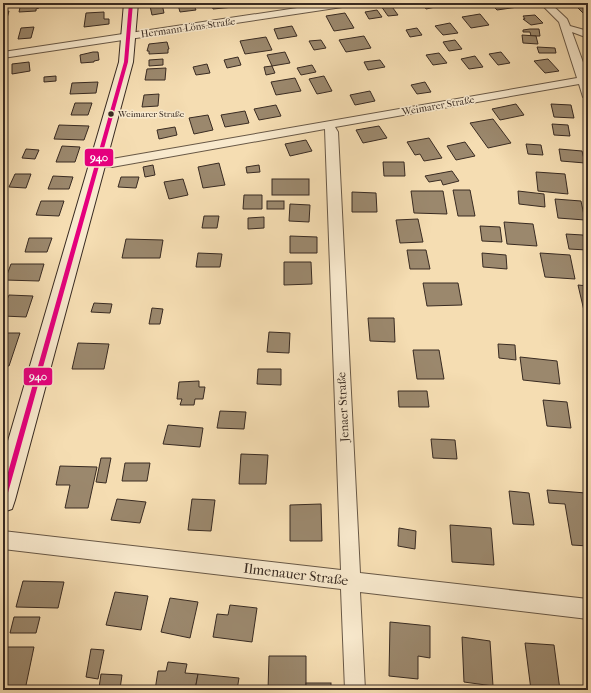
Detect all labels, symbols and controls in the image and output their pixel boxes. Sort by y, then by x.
street label: Hermann-Löns-Straße [140,15,236,41]
street label: Weimarer Straße [400,94,475,118]
marker: Weimarer Straße [106,109,116,119]
place label: Weimarer Straße [117,109,185,119]
line badge: 940 [84,148,114,167]
text: 940 [89,151,108,164]
line badge: 940 [23,367,53,386]
text: 940 [28,370,47,383]
street label: Jenaer Straße [334,372,352,443]
street label: Ilmenauer Straße [243,560,349,589]

